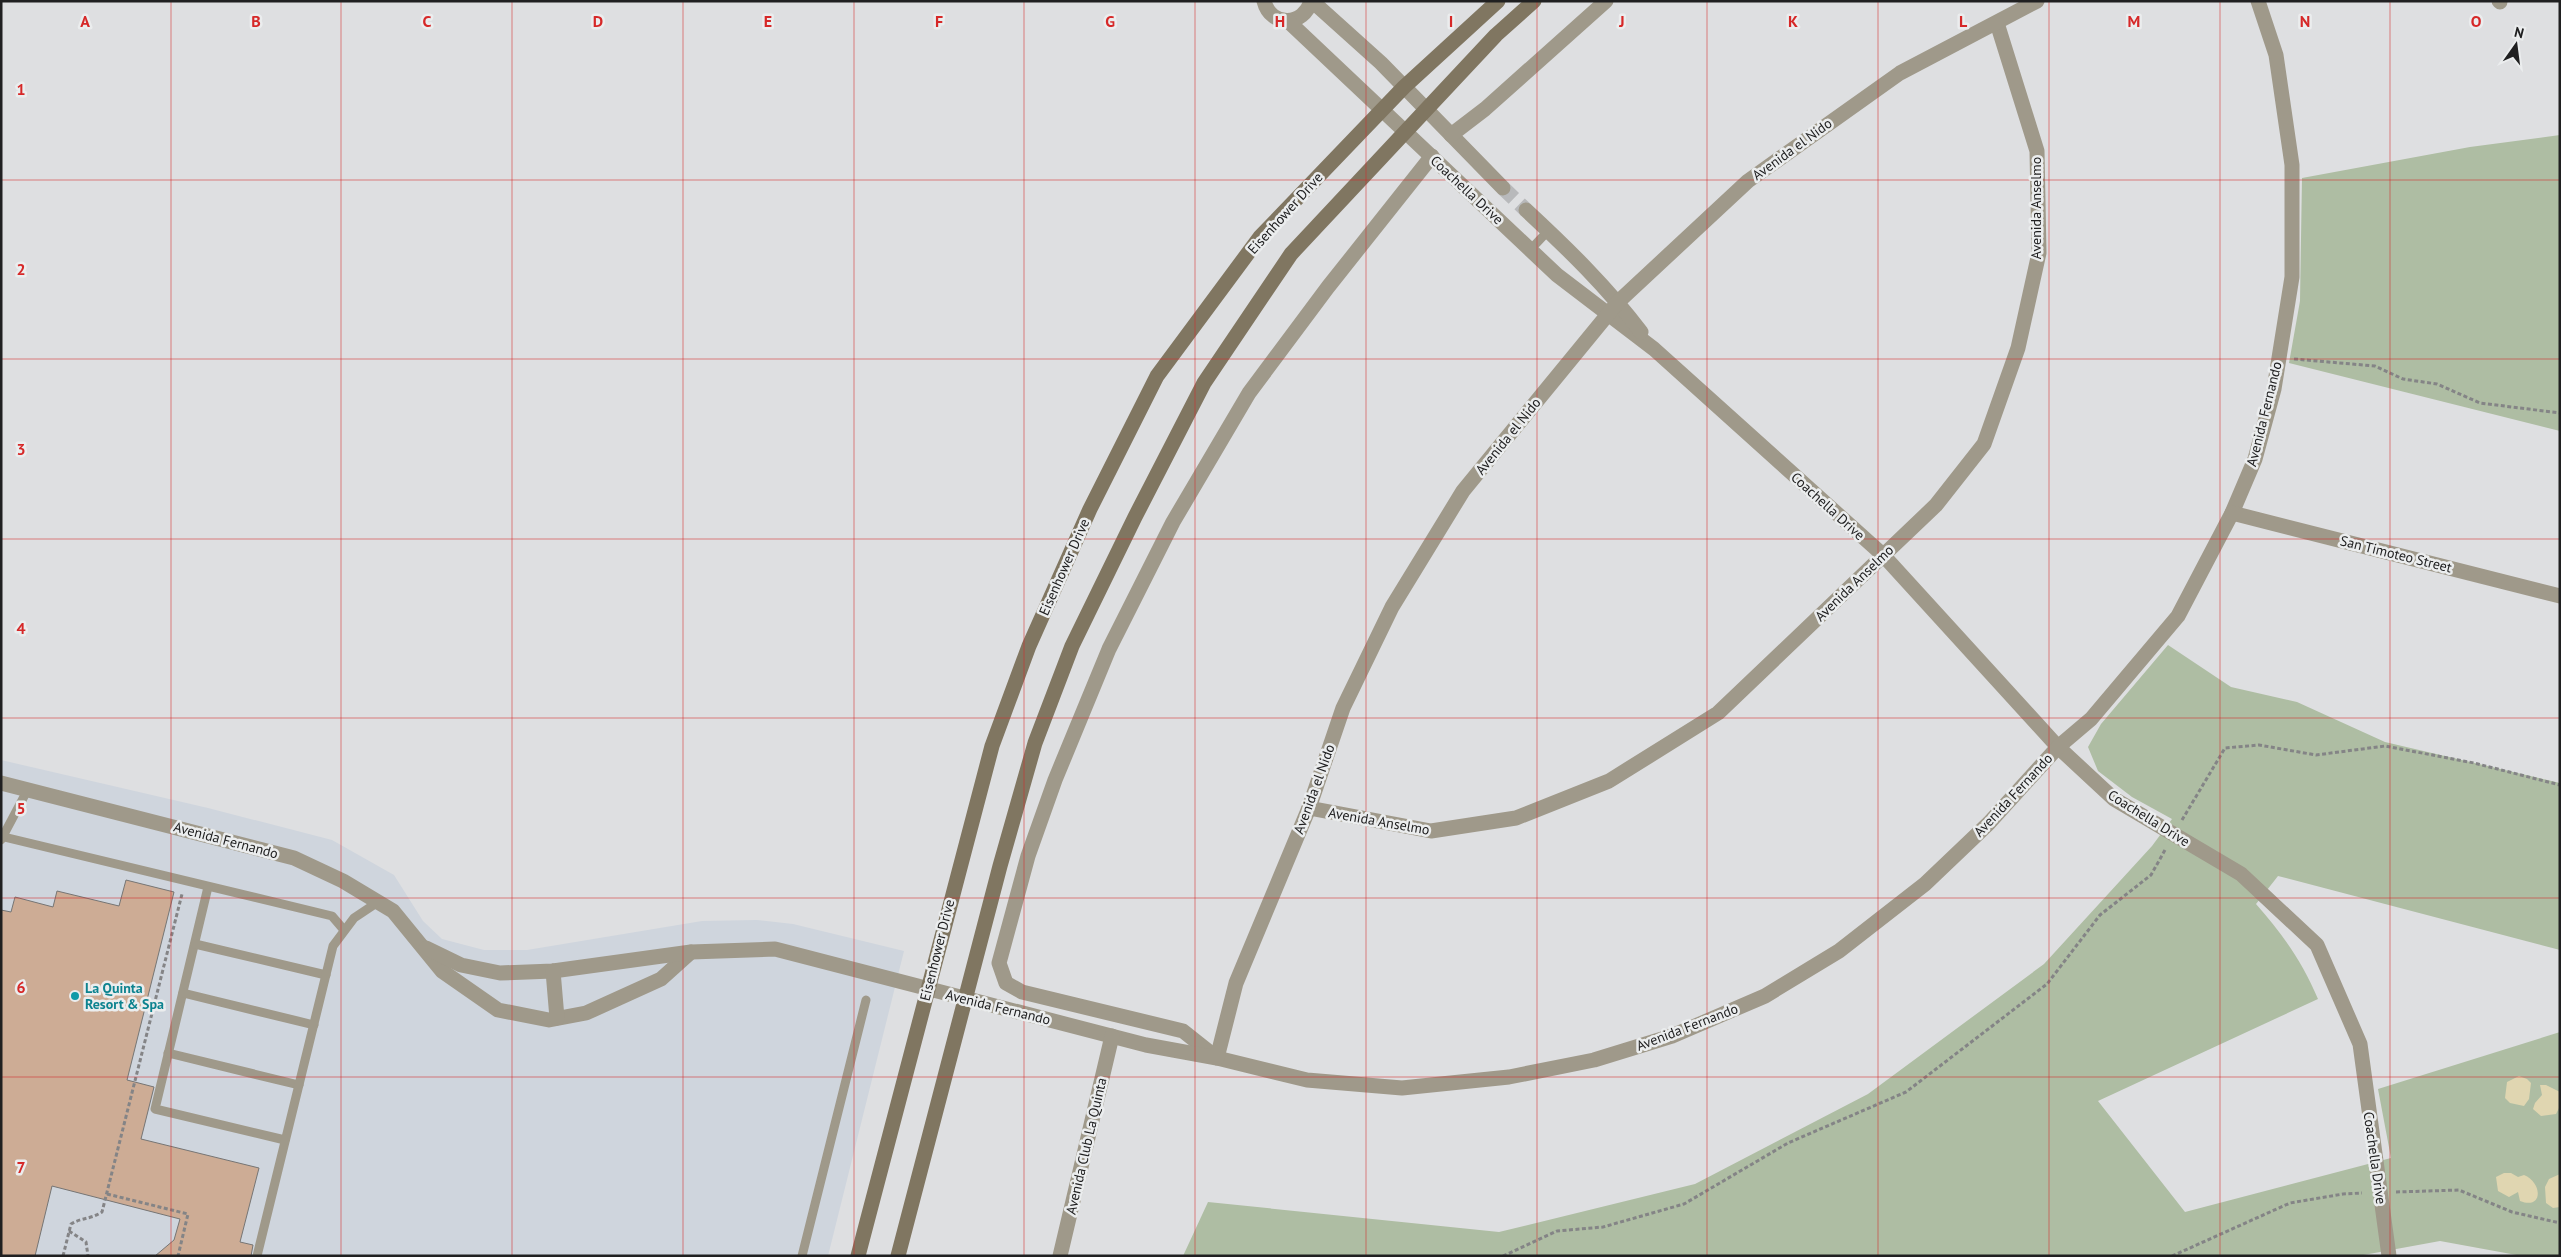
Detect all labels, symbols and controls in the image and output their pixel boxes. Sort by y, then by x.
text: A [80,11,90,31]
text: B [251,11,261,31]
text: C [423,11,432,31]
text: D [593,11,603,31]
text: E [764,11,772,31]
text: F [935,11,943,31]
text: G [1105,11,1115,31]
text: H [1275,11,1285,31]
text: I [1449,11,1453,31]
text: J [1618,11,1625,31]
text: K [1788,11,1798,31]
text: L [1959,11,1968,31]
text: M [2128,11,2140,31]
text: N [2300,11,2310,31]
text: O [2471,11,2482,31]
north arrow [2491,20,2541,70]
text: N [2513,23,2526,42]
text: 1 [16,79,26,99]
street label: Avenida el Nido [1749,114,1835,184]
street label: Coachella Drive [1427,152,1507,228]
street label: Avenida Anselmo [2027,157,2045,259]
street label: Eisenhower Drive [1243,168,1327,258]
text: 2 [16,259,26,279]
street label: Avenida Fernando [2242,360,2286,468]
street label: Avenida el Nido [1471,394,1545,478]
text: 3 [16,439,26,459]
street label: Coachella Drive [1787,468,1869,544]
street label: Eisenhower Drive [1035,516,1093,618]
street label: San Timoteo Street [2338,531,2454,577]
street label: Avenida Anselmo [1811,541,1897,625]
text: 4 [16,618,26,638]
street label: Avenida el Nido [1289,742,1339,836]
street label: Avenida Fernando [1970,750,2056,840]
street label: Coachella Drive [2105,786,2193,850]
text: 5 [16,798,26,818]
street label: Avenida Anselmo [1327,803,1431,839]
street label: Avenida Fernando [172,817,280,863]
street label: Eisenhower Drive [916,897,958,1003]
text: 6 [16,977,26,997]
place label: La Quinta Resort & Spa [85,979,164,1013]
street label: Avenida Fernando [944,985,1052,1029]
marker: La Quinta Resort & Spa [69,990,81,1002]
street label: Avenida Fernando [1634,999,1740,1055]
street label: Avenida Club La Quinta [1062,1076,1111,1216]
street label: Coachella Drive [2360,1111,2390,1205]
text: 7 [16,1157,26,1177]

